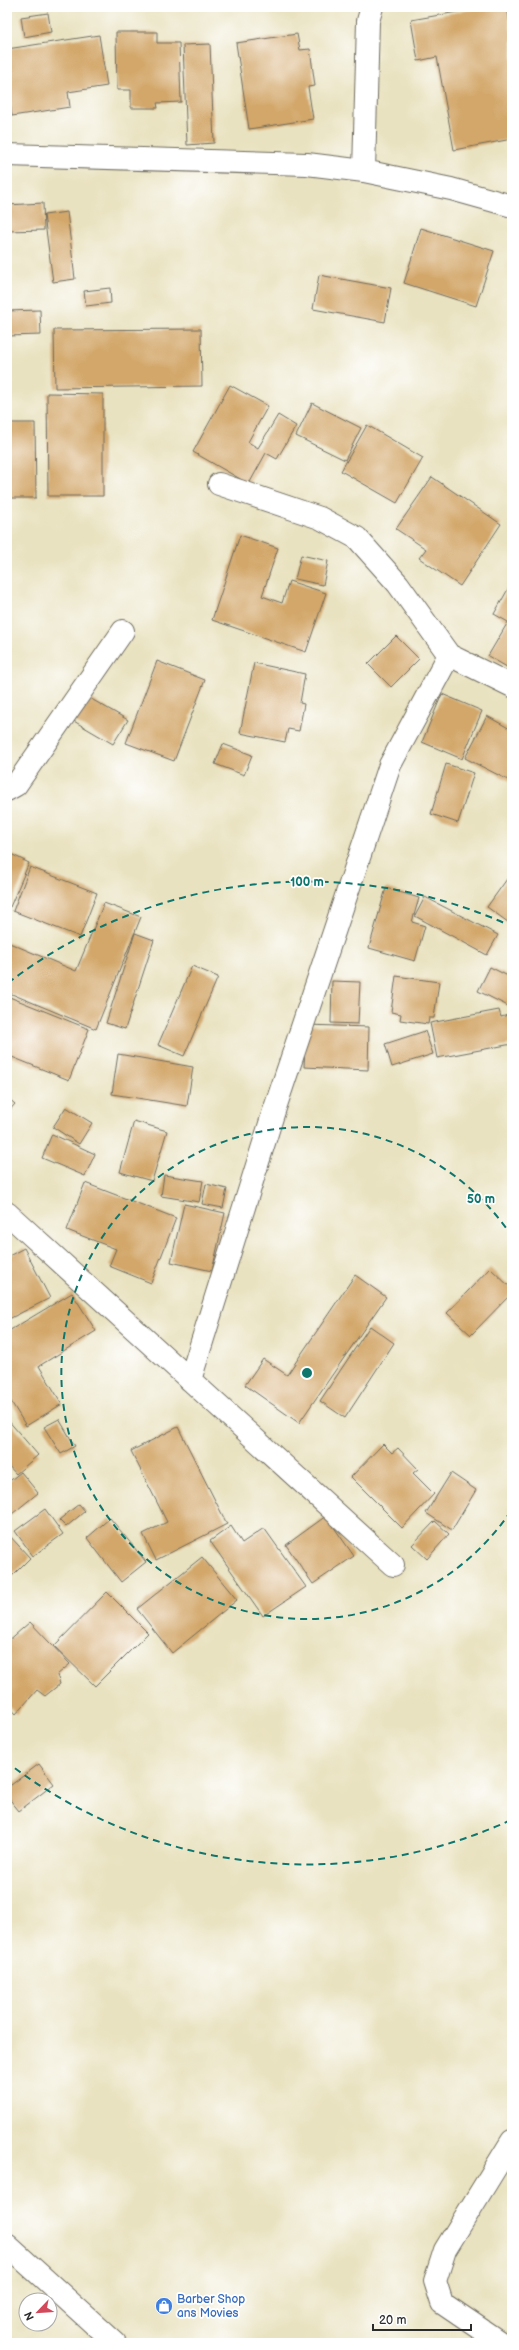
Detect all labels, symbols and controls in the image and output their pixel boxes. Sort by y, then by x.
text: 100 m [290,875,324,890]
text: 50 m [467,1192,495,1207]
centre of rings [300,1366,314,1380]
north arrow [18,2292,58,2332]
place label: Barber Shop ans Movies [177,2292,245,2321]
shop icon: Barber Shop ans Movies [154,2296,174,2316]
scale bar [373,2306,471,2332]
text: N [22,2310,37,2323]
text: 20 m [379,2313,406,2328]

